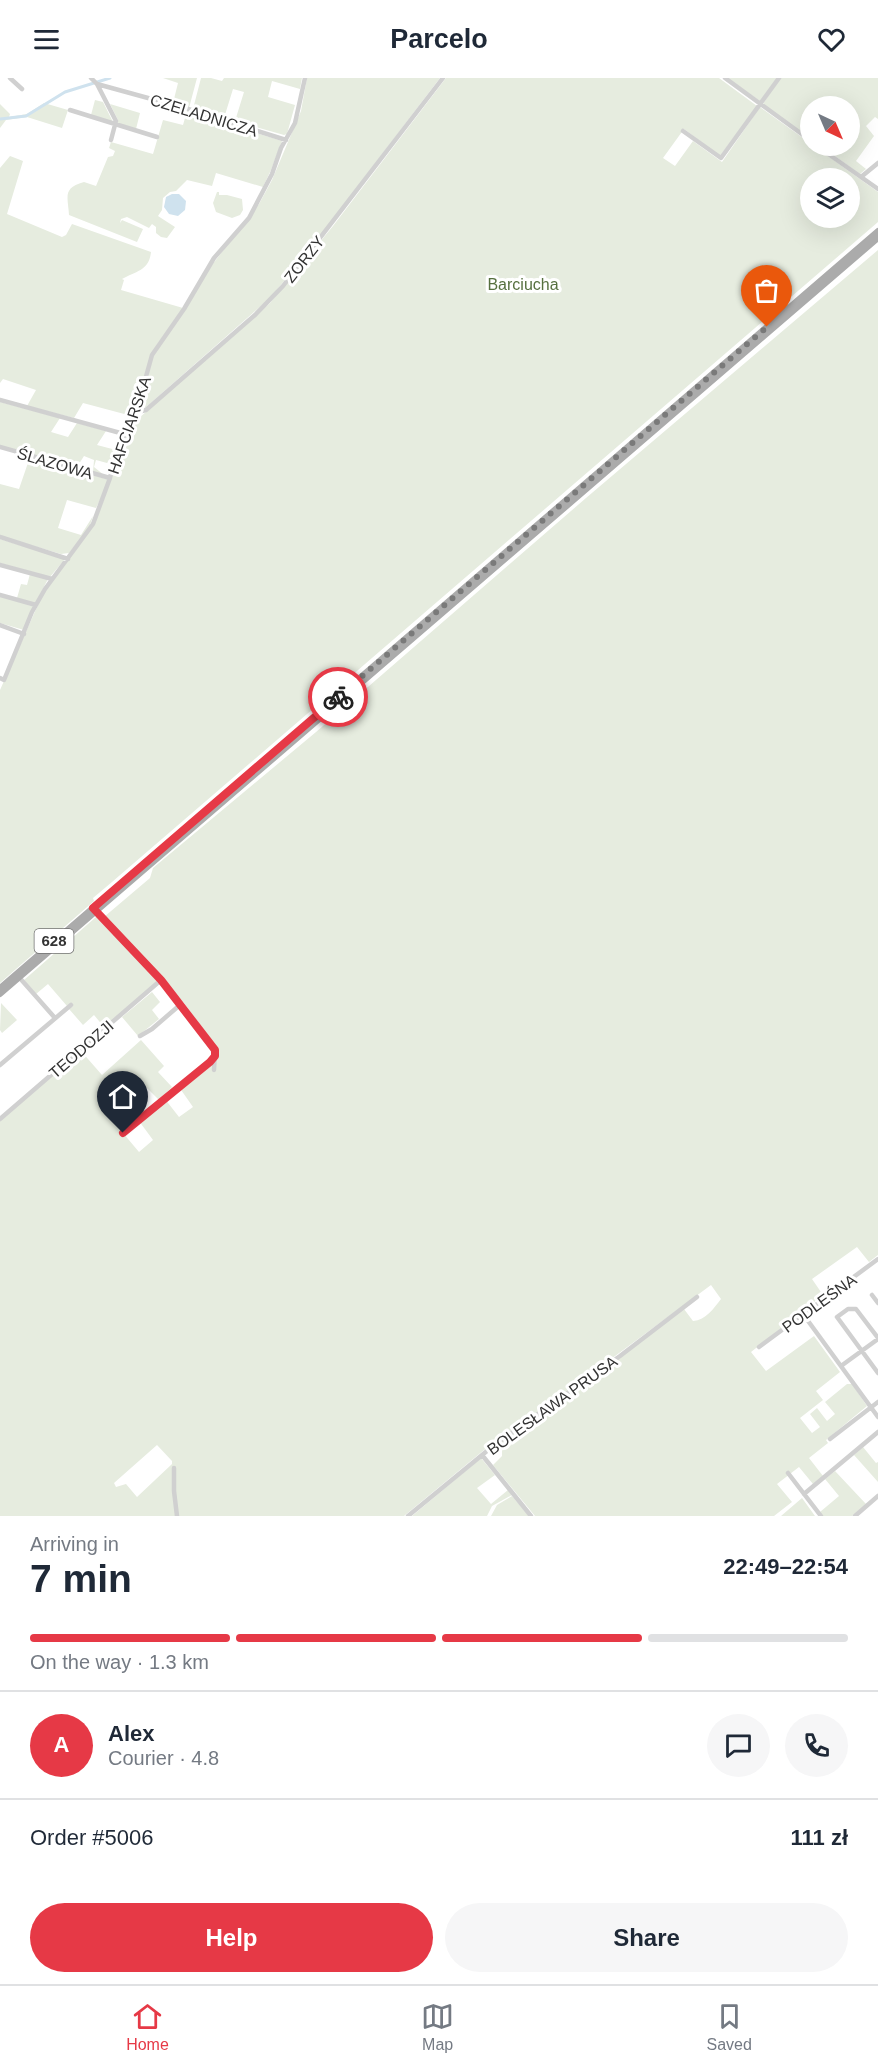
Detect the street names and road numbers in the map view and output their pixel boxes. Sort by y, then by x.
street label: CZELADNICZA [148,91,260,140]
street label: ZORZY [281,232,328,286]
street label: HAFCIARSKA [105,374,154,476]
street label: ŚLAZOWA [15,444,95,482]
road number: 628 [34,929,74,953]
street label: TEODOZJI [46,1017,117,1082]
street label: PODLEŚNA [778,1270,860,1336]
street label: BOLESŁAWA PRUSA [484,1352,621,1458]

